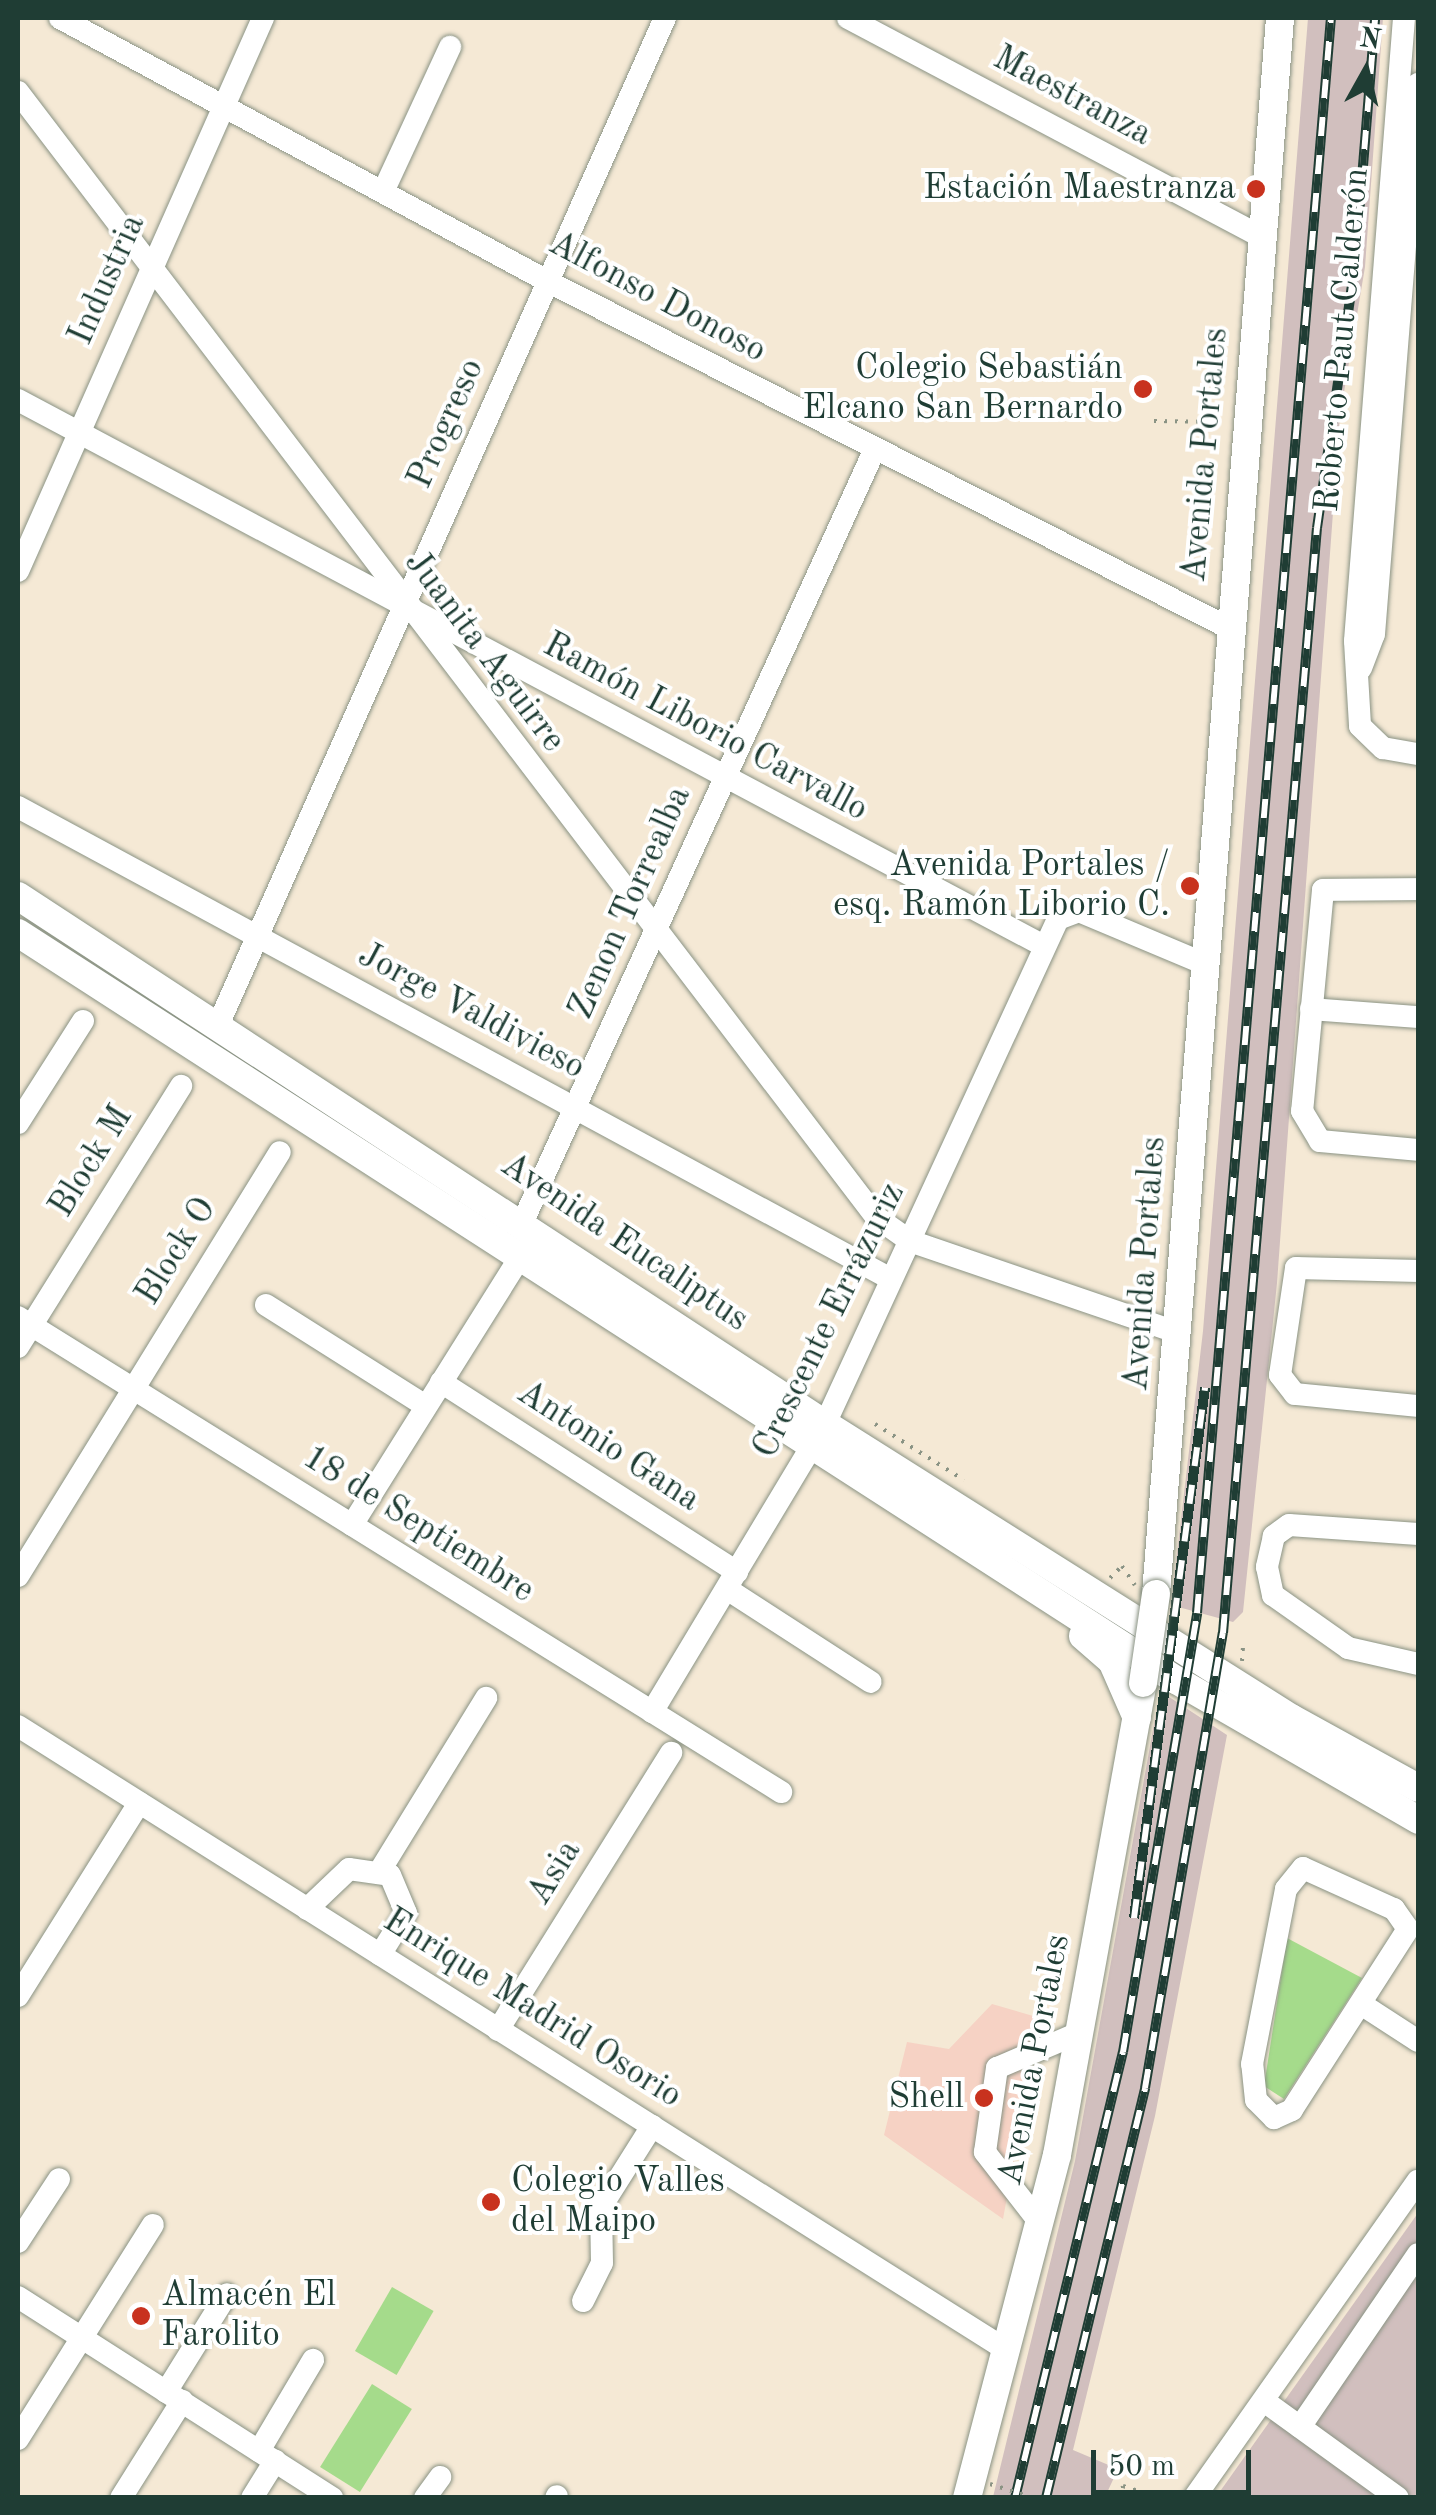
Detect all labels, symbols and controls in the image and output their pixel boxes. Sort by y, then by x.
north arrow [1316,20,1416,120]
text: N [1358,25,1383,56]
street label: Maestranza [986,38,1158,156]
street label: Roberto Paut Calderón [1307,166,1379,514]
place label: Estación Maestranza [923,168,1236,210]
marker: Estación Maestranza [1245,178,1267,200]
street label: Industria [61,208,155,352]
street label: Alfonso Donoso [541,223,773,373]
street label: Avenida Portales [1174,326,1238,584]
place label: Colegio Sebastián Elcano San Bernardo [802,348,1123,430]
street label: Progreso [400,353,494,495]
marker: Colegio Sebastián Elcano San Bernardo [1132,378,1154,400]
street label: Juanita Aguirre [395,543,573,761]
street label: Ramón Liborio Carvallo [536,625,874,831]
street label: Zenon Torrealba [561,780,701,1026]
place label: Avenida Portales / esq. Ramón Liborio C. [833,845,1170,927]
marker: Avenida Portales / esq. Ramón Liborio C. [1179,875,1201,897]
street label: Jorge Valdivieso [350,935,592,1089]
street label: Block M [41,1098,143,1226]
street label: Avenida Portales [1116,1135,1176,1393]
street label: Avenida Eucaliptus [492,1145,756,1341]
street label: Crescente Errázuriz [745,1177,915,1465]
street label: Block O [128,1191,226,1313]
street label: Antonio Gana [509,1372,707,1522]
street label: 18 de Septiembre [295,1437,541,1613]
street label: Asia [519,1833,591,1913]
street label: Enrique Madrid Osorio [375,1900,689,2118]
street label: Avenida Portales [990,1931,1080,2189]
place label: Shell [888,2077,964,2119]
marker: Shell [973,2087,995,2109]
place label: Colegio Valles del Maipo [511,2161,725,2243]
marker: Colegio Valles del Maipo [480,2191,502,2213]
place label: Almacén El Farolito [161,2275,336,2357]
marker: Almacén El Farolito [130,2305,152,2327]
scale bar [1096,2430,1256,2492]
text: 50 m [1108,2452,1175,2482]

